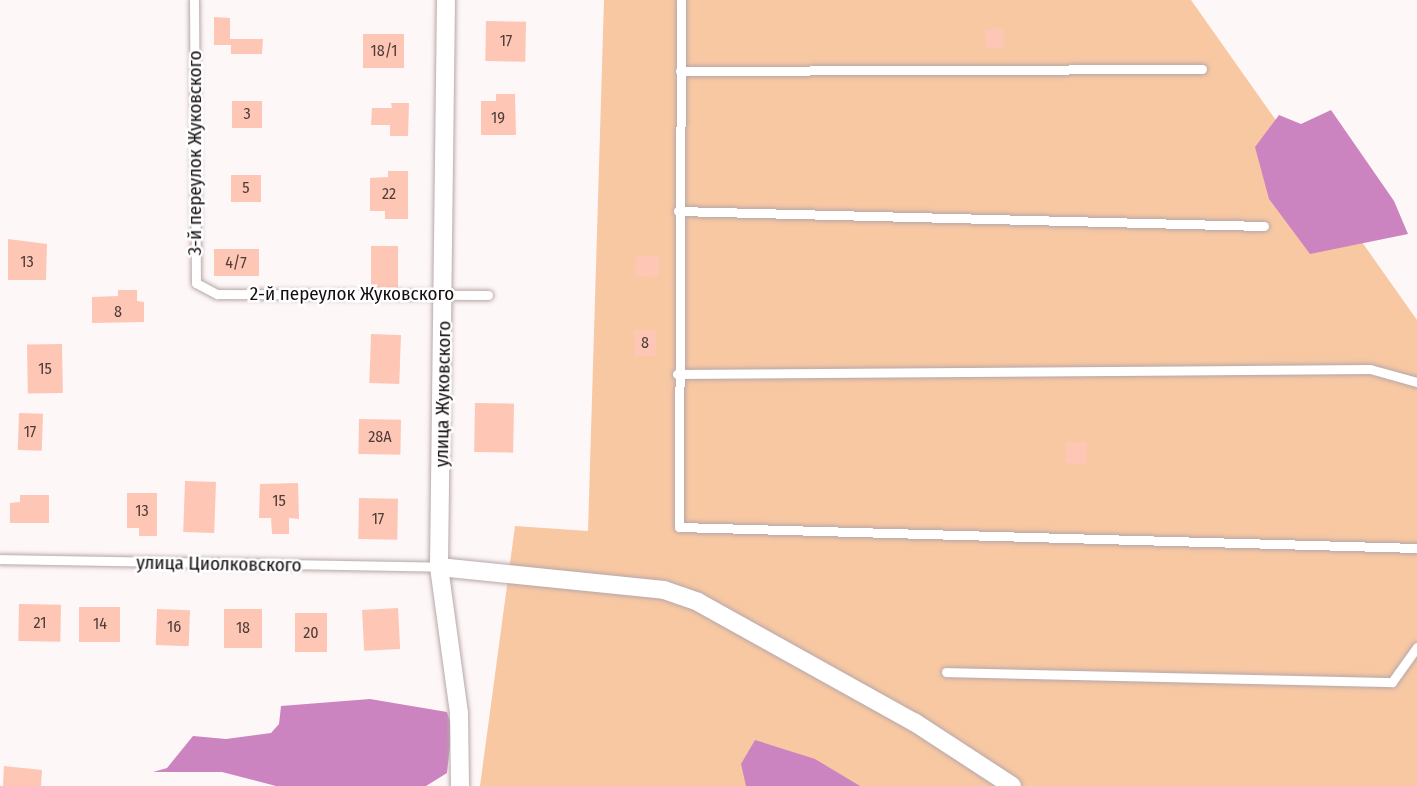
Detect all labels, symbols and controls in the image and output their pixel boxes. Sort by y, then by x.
house number: 17 [500,31,512,51]
house number: 18/1 [370,41,398,61]
street label: 3-й переулок Жуковского [184,51,206,255]
house number: 3 [243,104,251,124]
house number: 19 [491,108,505,128]
house number: 5 [242,178,250,198]
house number: 22 [382,184,396,204]
house number: 13 [20,252,34,272]
house number: 4/7 [225,253,247,273]
street label: 2-й переулок Жуковского [250,283,454,305]
house number: 8 [114,302,122,322]
street label: улица Жуковского [430,321,456,467]
house number: 8 [641,333,649,353]
house number: 15 [38,359,52,379]
house number: 17 [24,422,36,442]
house number: 28А [368,427,392,447]
house number: 15 [272,491,286,511]
house number: 13 [135,501,149,521]
house number: 17 [372,509,384,529]
street label: улица Циолковского [136,551,302,577]
house number: 21 [34,613,46,633]
house number: 14 [93,614,107,634]
house number: 16 [167,617,181,637]
house number: 18 [236,618,250,638]
house number: 20 [303,623,319,643]

